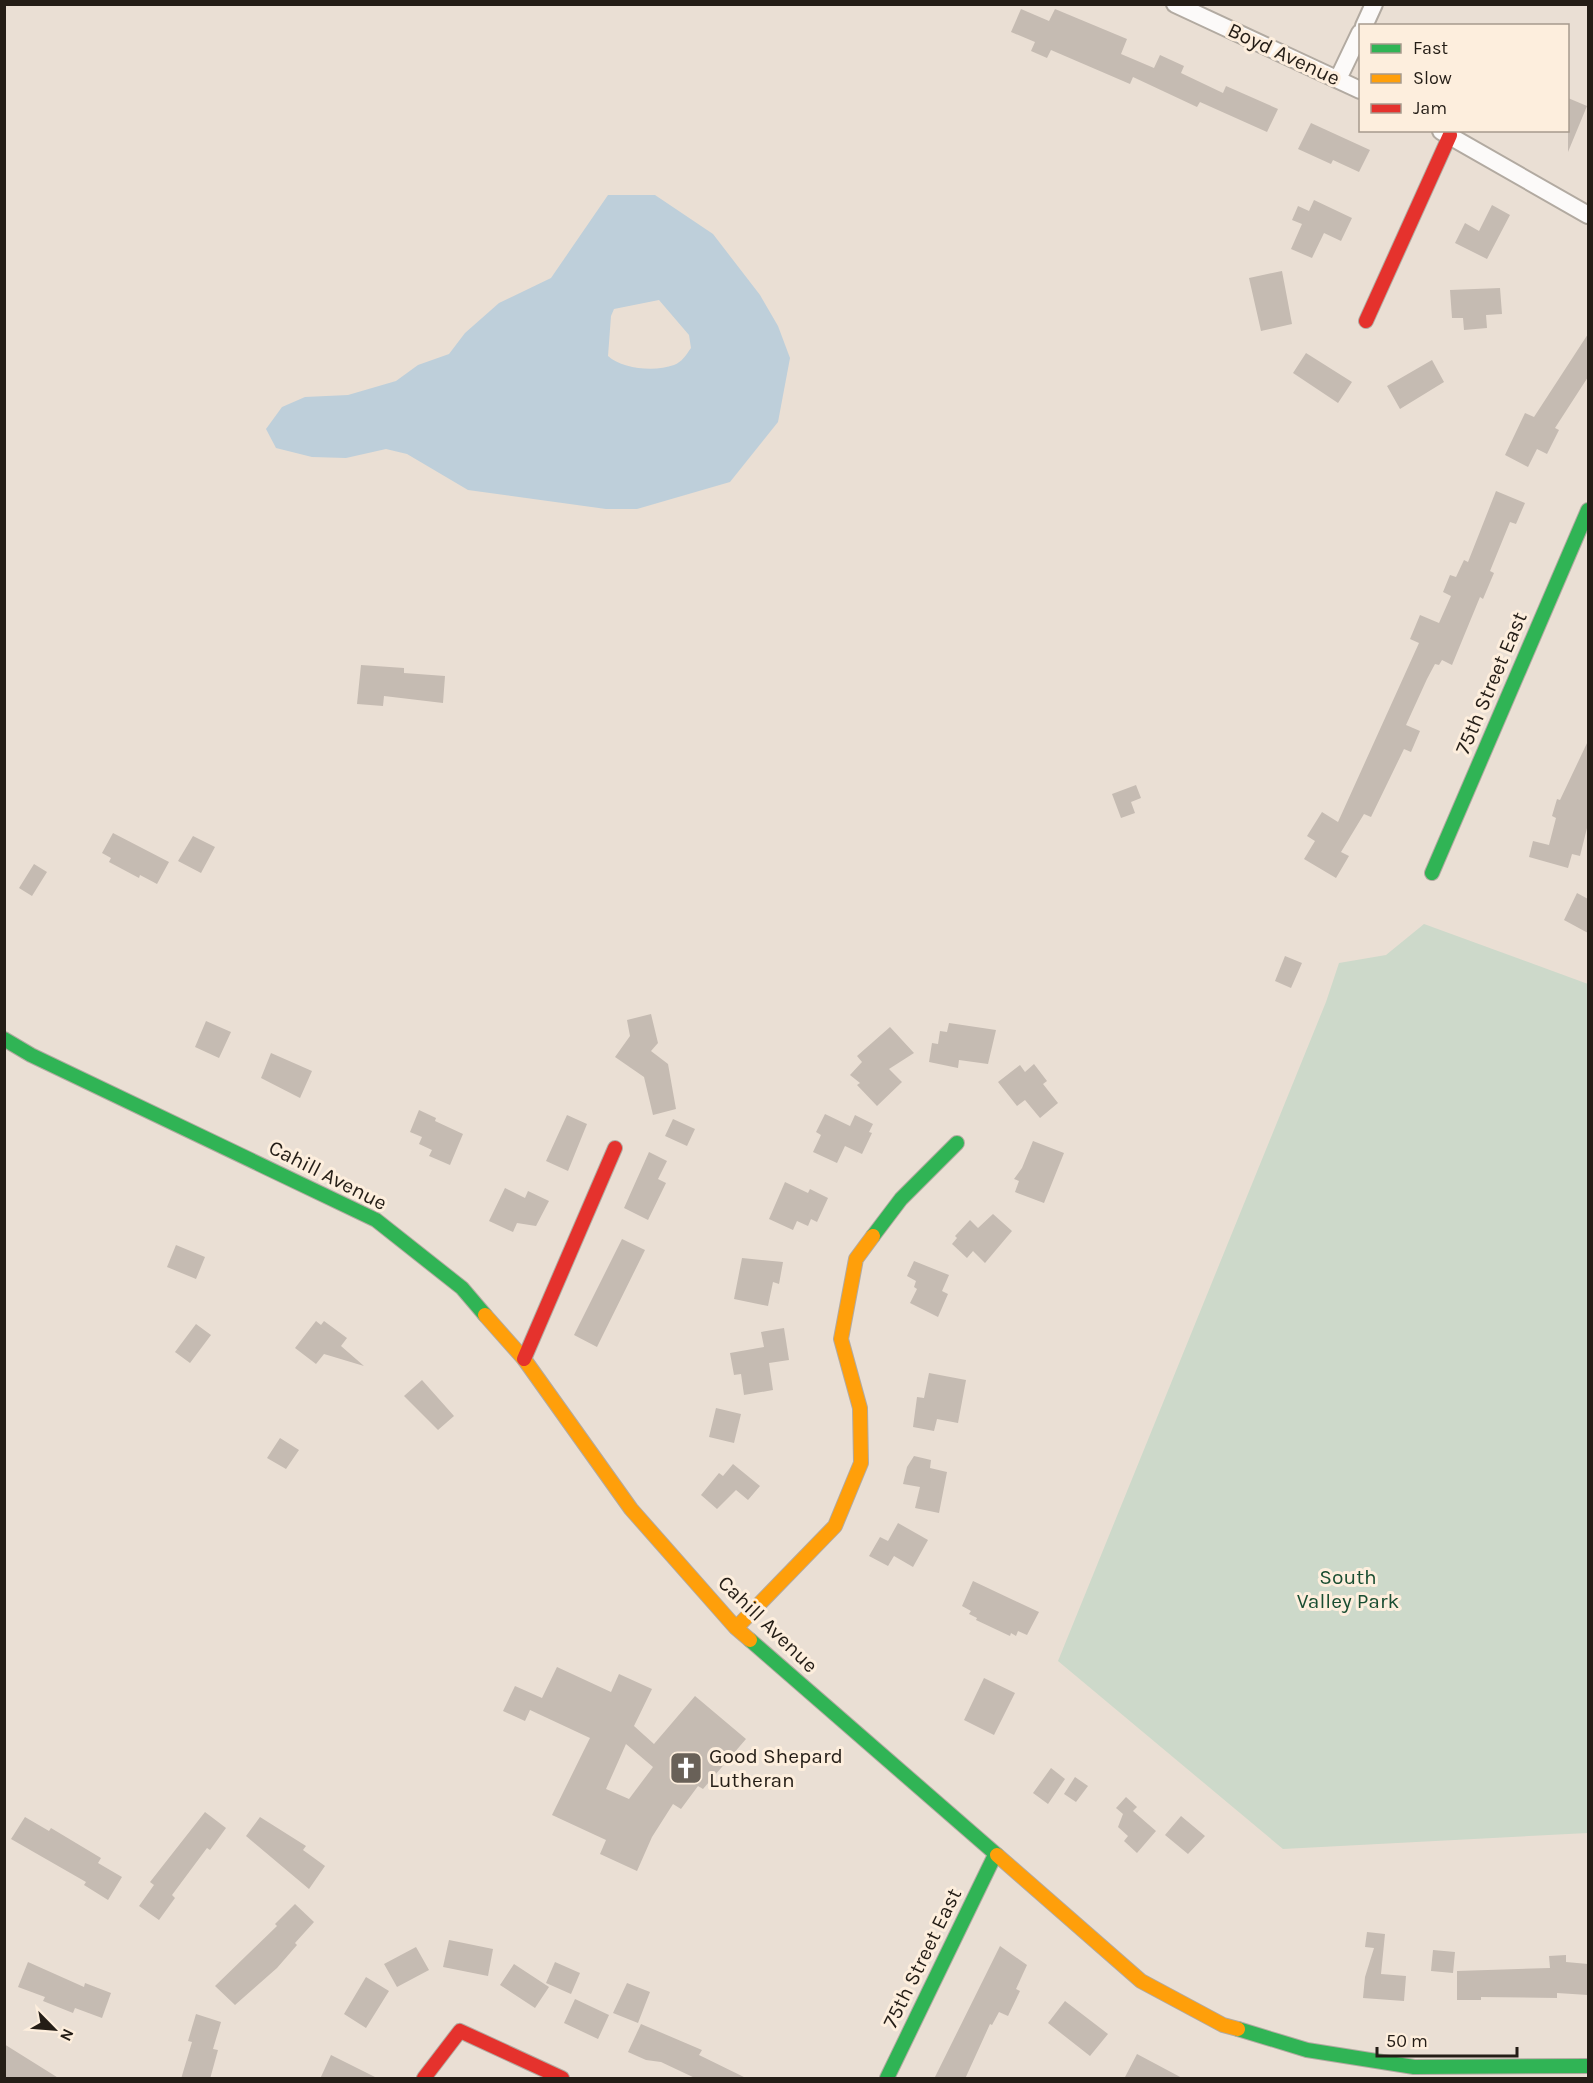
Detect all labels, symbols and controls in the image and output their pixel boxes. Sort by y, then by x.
street label: Boyd Avenue [1224,18,1344,90]
legend [1359,24,1569,132]
text: Fast [1413,37,1448,59]
text: Slow [1413,67,1452,89]
text: Jam [1413,97,1447,119]
street label: 75th Street East [1450,608,1532,758]
street label: Cahill Avenue [265,1135,391,1215]
park label: South Valley Park [1297,1565,1399,1613]
street label: Cahill Avenue [713,1570,823,1678]
place label: Good Shepard Lutheran [709,1744,843,1792]
church icon: Good Shepard Lutheran [668,1750,704,1786]
street label: 75th Street East [878,1884,966,2032]
north arrow [24,1999,84,2059]
scale bar [1377,2020,1516,2058]
text: N [56,2026,78,2044]
text: 50 m [1386,2030,1428,2052]

